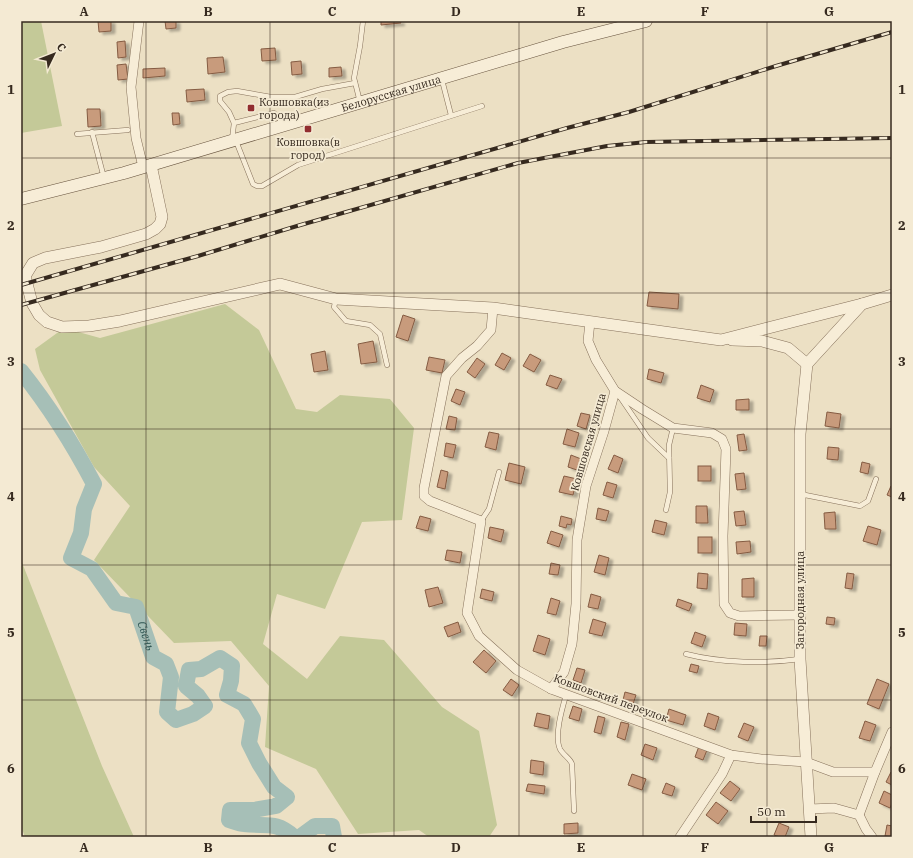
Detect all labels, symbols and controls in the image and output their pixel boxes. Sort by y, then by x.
text: A [79,3,89,20]
text: B [203,3,213,20]
text: C [328,3,337,20]
text: D [451,3,461,20]
text: E [577,3,585,20]
text: F [701,3,709,20]
text: G [824,3,834,20]
north arrow [34,34,74,74]
text: С [54,40,69,55]
street label: Белорусская улица [340,72,443,115]
text: 1 [7,81,15,98]
text: 1 [898,81,906,98]
place label: Ковшовка(из города) [259,95,329,122]
marker: Ковшовка(из города) [246,103,256,113]
marker: Ковшовка(в город) [303,124,313,134]
place label: Ковшовка(в город) [276,135,340,162]
text: 2 [7,217,15,234]
text: 2 [898,217,906,234]
text: 3 [7,353,15,370]
text: 3 [898,353,906,370]
street label: Ковшовская улица [567,391,609,493]
text: 4 [7,488,15,505]
text: 4 [898,488,906,505]
street label: Загородная улица [793,551,807,649]
water label: Свень [134,619,158,653]
text: 5 [7,624,15,641]
text: 5 [898,624,906,641]
street label: Ковшовский переулок [552,671,671,726]
text: 6 [7,760,15,777]
text: 6 [898,760,906,777]
scale bar [751,798,816,824]
text: 50 m [757,804,786,819]
text: A [79,839,89,856]
text: B [203,839,213,856]
text: C [328,839,337,856]
text: D [451,839,461,856]
text: E [577,839,585,856]
text: F [701,839,709,856]
text: G [824,839,834,856]

